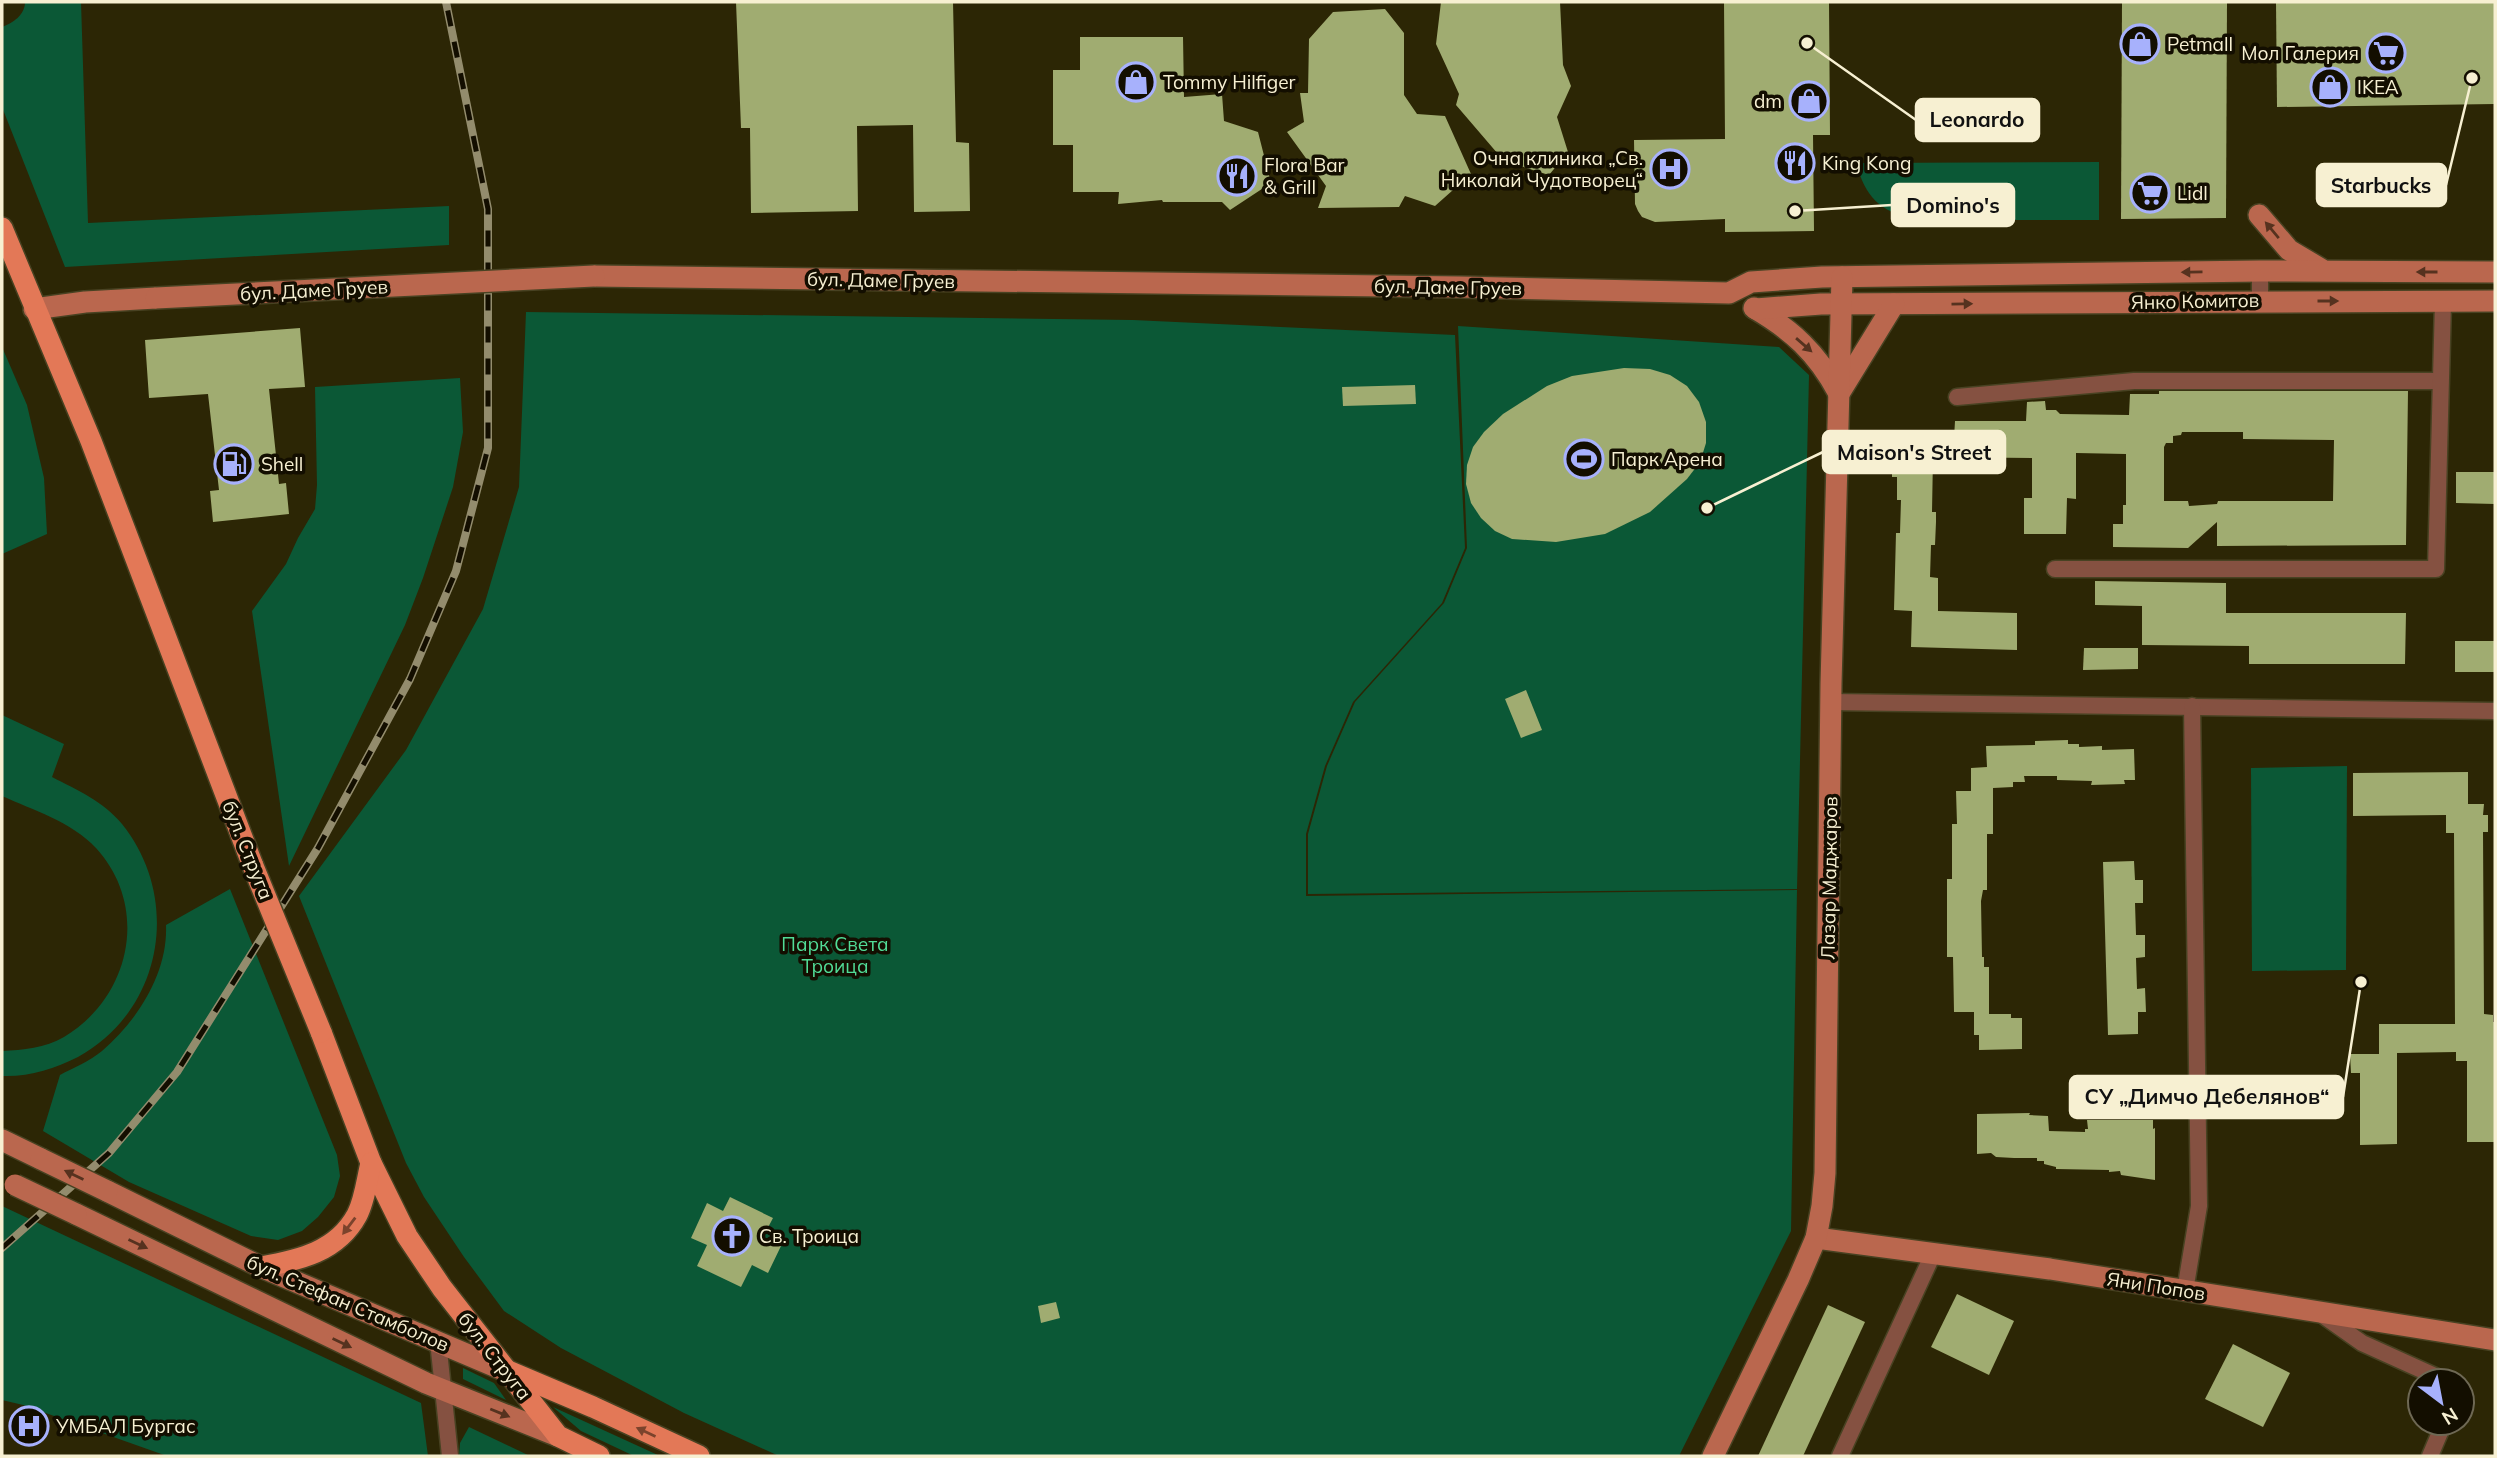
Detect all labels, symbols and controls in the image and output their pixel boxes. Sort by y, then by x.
shop icon: Petmall [2119,23,2161,65]
place label: Petmall [2167,32,2233,56]
supermarket icon: Мол Галерия [2365,32,2407,74]
place label: Мол Галерия [2241,41,2359,65]
shop icon: Tommy Hilfiger [1115,61,1157,103]
shop icon: IKEA [2309,66,2351,108]
place label: Tommy Hilfiger [1163,70,1295,94]
place label: IKEA [2357,75,2399,99]
shop icon: dm [1788,80,1830,122]
place label: dm [1754,89,1782,113]
callout: Leonardo [1916,99,2039,141]
text: Leonardo [1930,106,2024,132]
restaurant icon: King Kong [1774,142,1816,184]
place label: Oчна клиника „Св. Николай Чудотворец“ [1441,146,1643,192]
hospital icon: Oчна клиника „Св. Николай Чудотворец“ [1649,148,1691,190]
place label: King Kong [1822,151,1911,175]
place label: Flora Bar & Grill [1264,153,1345,199]
restaurant icon: Flora Bar & Grill [1216,155,1258,197]
callout: Starbucks [2317,164,2446,206]
supermarket icon: Lidl [2129,172,2171,214]
text: Starbucks [2331,172,2431,198]
place label: Lidl [2177,181,2208,205]
callout: Domino's [1892,184,2014,226]
text: Domino's [1906,192,2000,218]
one-way arrow [2264,221,2280,239]
one-way arrow [2181,266,2203,278]
one-way arrow [2416,266,2438,278]
street label: бул. Даме Груев [807,267,955,293]
street label: бул. Даме Груев [239,274,389,306]
street label: бул. Даме Груев [1374,274,1522,300]
street label: Янко Комитов [2131,288,2259,314]
one-way arrow [2317,295,2339,307]
one-way arrow [1951,298,1973,310]
one-way arrow [1796,337,1813,352]
callout: Maison's Street [1823,431,2005,473]
sports icon: Парк Арена [1563,438,1605,480]
text: Maison's Street [1837,439,1991,465]
fuel station icon: Shell [213,443,255,485]
place label: Парк Арена [1611,447,1723,471]
place label: Shell [261,452,303,476]
street label: Лазар Маджаров [1816,796,1842,960]
street label: бул. Струга [217,797,279,903]
park label: Парк Света Троица [781,932,889,978]
callout: СУ „Димчо Дебелянов“ [2070,1076,2343,1118]
text: СУ „Димчо Дебелянов“ [2085,1083,2330,1109]
one-way arrow [64,1169,84,1180]
church icon: Св. Троица [711,1215,753,1257]
one-way arrow [342,1217,356,1235]
place label: Св. Троица [759,1224,859,1248]
one-way arrow [128,1238,148,1249]
street label: бул. Стефан Стамболов [243,1249,453,1357]
street label: Яни Попов [2105,1266,2207,1306]
street label: бул. Струга [453,1307,537,1405]
one-way arrow [332,1337,352,1348]
north arrow [2406,1367,2476,1437]
text: N [2438,1402,2462,1430]
hospital icon: УМБАЛ Бургас [8,1405,50,1447]
one-way arrow [489,1407,510,1418]
place label: УМБАЛ Бургас [55,1414,196,1438]
one-way arrow [636,1426,656,1437]

